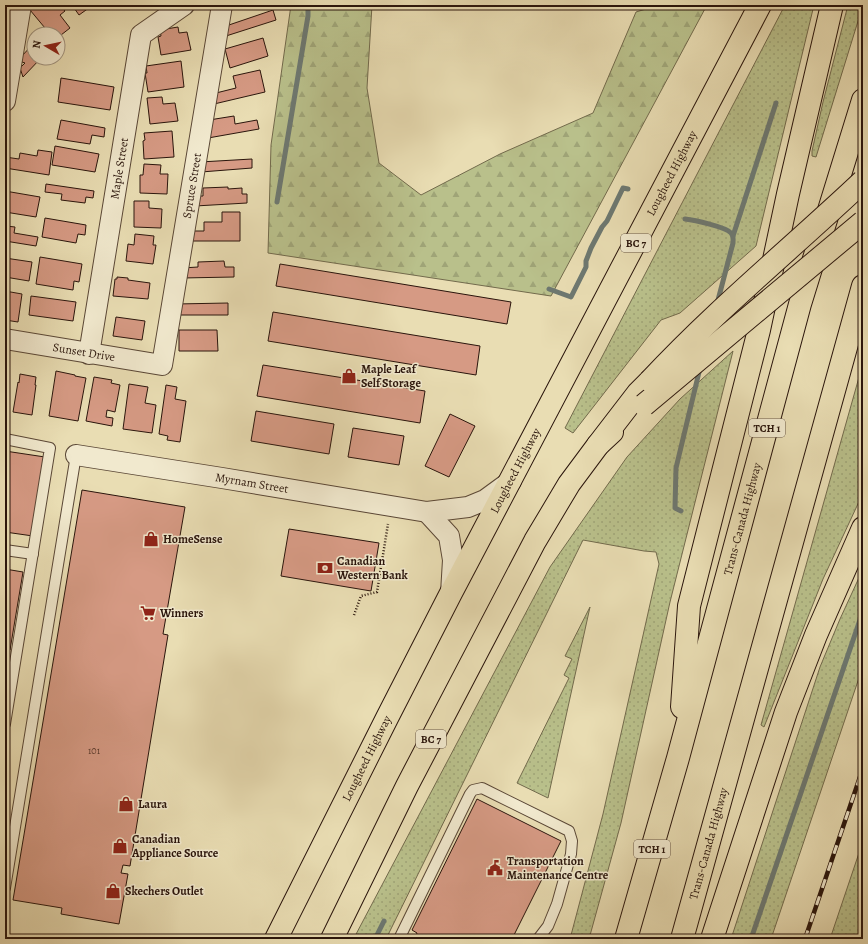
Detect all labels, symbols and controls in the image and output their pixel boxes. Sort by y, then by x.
north arrow [26,26,66,66]
text: N [29,39,45,50]
street label: Lougheed Highway [643,127,701,219]
street label: Maple Street [106,136,132,200]
street label: Spruce Street [179,152,205,220]
road number: BC 7 [621,234,651,252]
street label: Sunset Drive [52,339,116,365]
place label: Maple Leaf Self Storage [361,361,421,391]
shop icon: Maple Leaf Self Storage [340,367,358,385]
road number: TCH 1 [749,419,785,437]
street label: Lougheed Highway [486,425,545,516]
street label: Trans-Canada Highway [720,460,765,577]
street label: Myrnam Street [214,469,290,497]
shop icon: HomeSense [142,530,160,548]
place label: HomeSense [163,531,223,547]
place label: Canadian Western Bank [336,553,409,583]
bank icon: Canadian Western Bank [316,559,334,577]
supermarket icon: Winners [139,604,157,622]
place label: Winners [159,605,203,621]
street label: Lougheed Highway [338,712,395,804]
road number: BC 7 [416,730,446,748]
house number: 101 [88,744,101,757]
street label: Trans-Canada Highway [685,785,732,901]
shop icon: Laura [117,795,135,813]
place label: Laura [138,796,168,812]
place label: Canadian Appliance Source [131,831,219,861]
shop icon: Canadian Appliance Source [111,837,129,855]
road number: TCH 1 [634,840,670,858]
place label: Transportation Maintenance Centre [507,853,609,883]
public building icon: Transportation Maintenance Centre [486,859,504,877]
shop icon: Skechers Outlet [104,882,122,900]
place label: Skechers Outlet [125,883,203,899]

